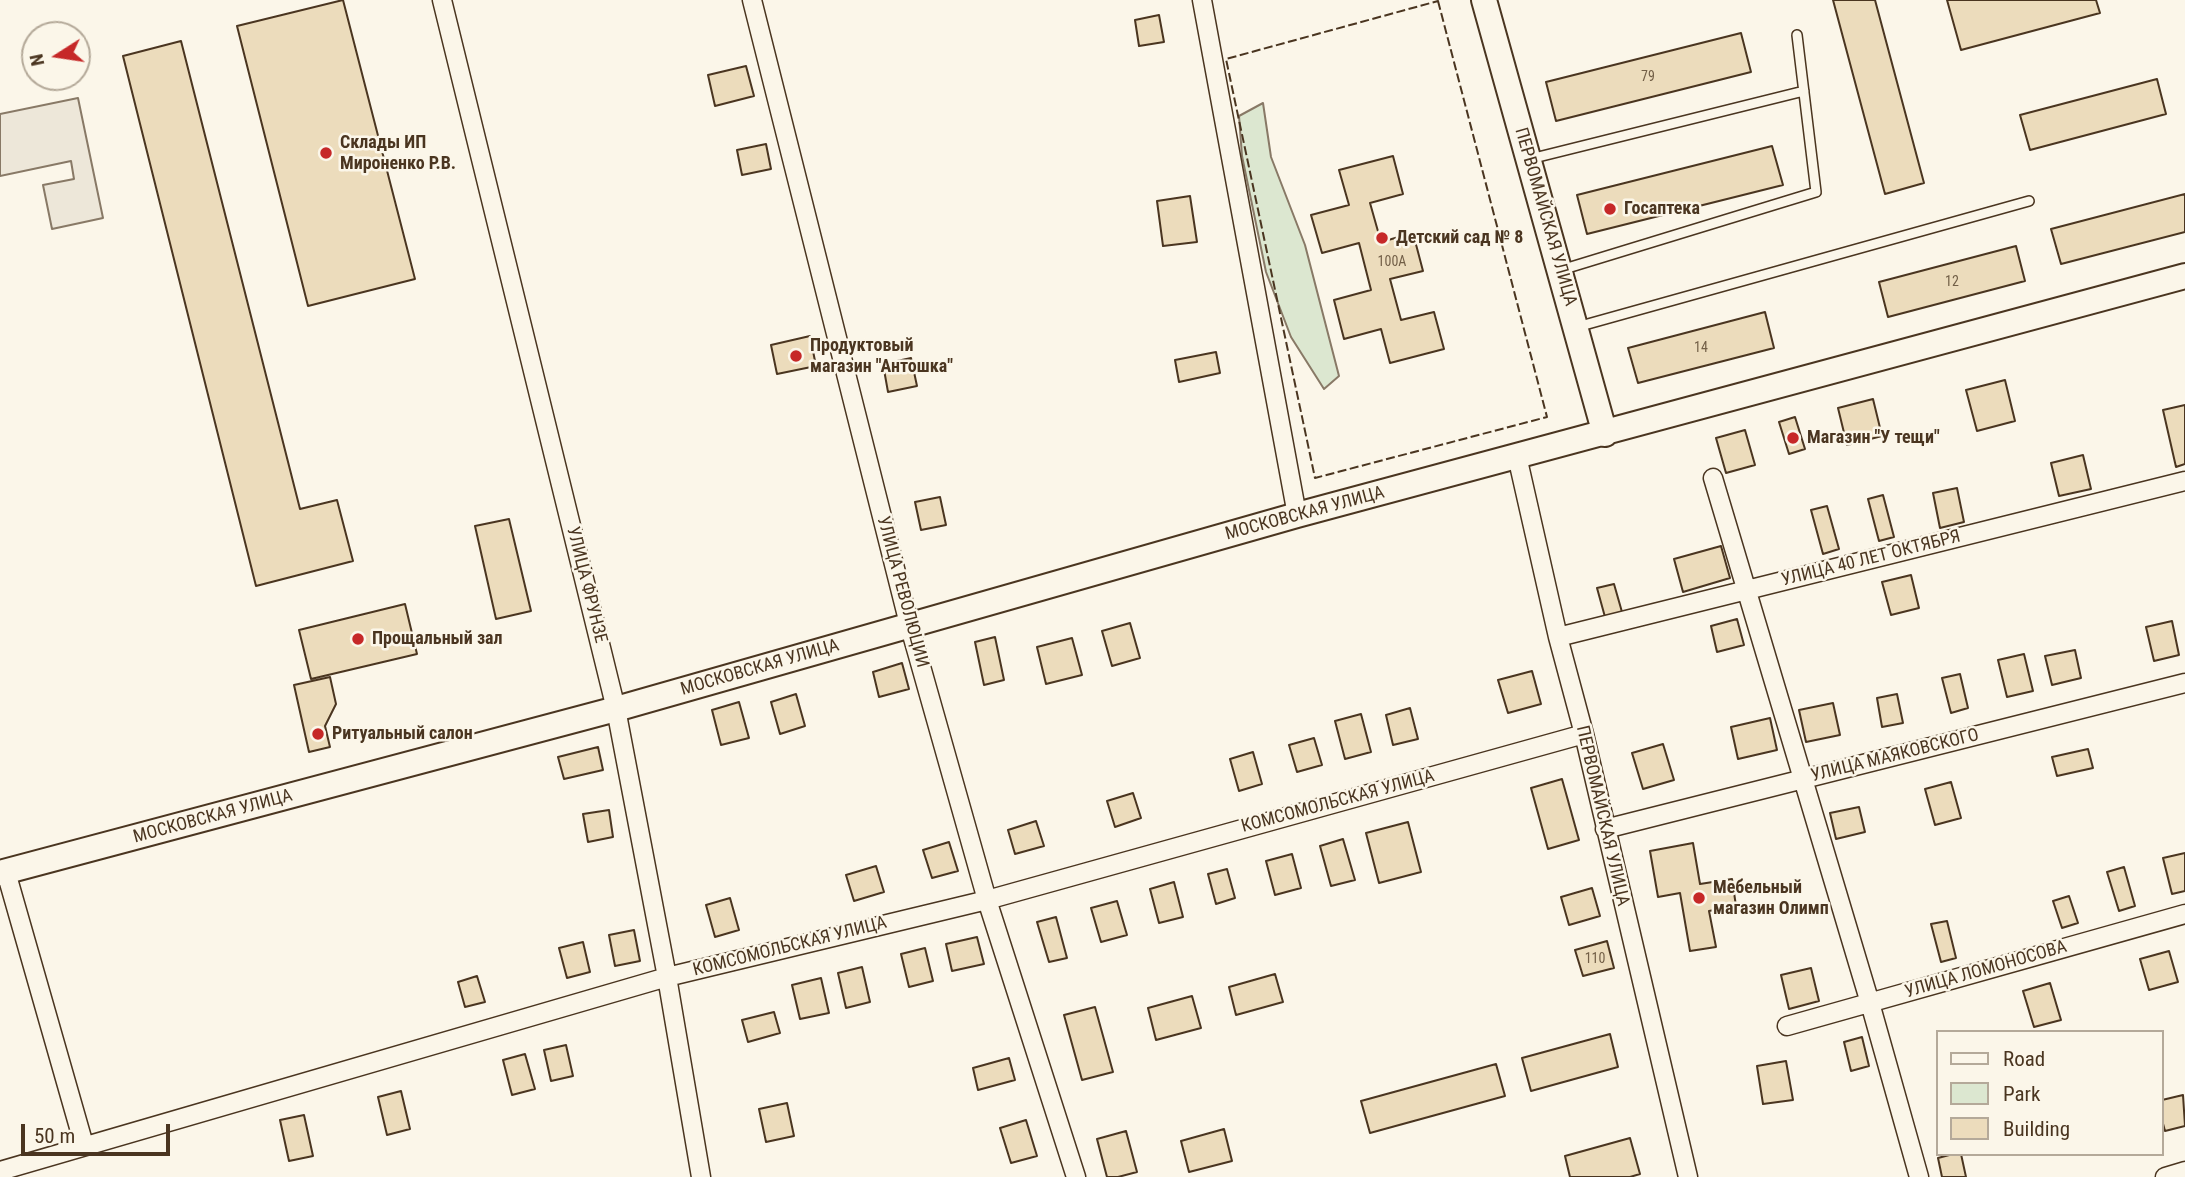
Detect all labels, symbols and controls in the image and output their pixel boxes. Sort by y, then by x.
north arrow [21,21,91,91]
text: N [24,52,49,68]
house number: 79 [1641,69,1655,85]
street label: ПЕРВОМАЙСКАЯ УЛИЦА [1509,125,1581,309]
place label: Склады ИП Мироненко Р.В. [340,132,456,174]
marker: Склады ИП Мироненко Р.В. [318,145,334,161]
place label: Госаптека [1624,198,1700,220]
marker: Госаптека [1602,201,1618,217]
place label: Детский сад № 8 [1396,227,1523,249]
marker: Детский сад № 8 [1374,230,1390,246]
house number: 100А [1378,254,1406,270]
house number: 12 [1945,274,1959,290]
place label: Продуктовый магазин "Антошка" [810,335,953,378]
house number: 14 [1694,340,1708,356]
marker: Продуктовый магазин "Антошка" [788,348,804,364]
place label: Магазин "У тещи" [1807,427,1940,449]
marker: Магазин "У тещи" [1785,430,1801,446]
street label: МОСКОВСКАЯ УЛИЦА [1223,482,1387,546]
street label: УЛИЦА РЕВОЛЮЦИИ [871,514,933,670]
street label: УЛИЦА ФРУНЗЕ [561,525,611,645]
street label: УЛИЦА 40 ЛЕТ ОКТЯБРЯ [1779,526,1963,592]
place label: Прощальный зал [372,628,503,650]
marker: Прощальный зал [350,631,366,647]
street label: МОСКОВСКАЯ УЛИЦА [678,635,842,701]
place label: Ритуальный салон [332,723,473,745]
street label: ПЕРВОМАЙСКАЯ УЛИЦА [1571,724,1633,908]
street label: УЛИЦА МАЯКОВСКОГО [1809,725,1981,787]
marker: Ритуальный салон [310,726,326,742]
street label: КОМСОМОЛЬСКАЯ УЛИЦА [1239,766,1437,838]
street label: МОСКОВСКАЯ УЛИЦА [131,785,295,849]
place label: Мебельный магазин Олимп [1713,877,1829,920]
marker: Мебельный магазин Олимп [1691,890,1707,906]
street label: КОМСОМОЛЬСКАЯ УЛИЦА [691,912,889,982]
street label: УЛИЦА ЛОМОНОСОВА [1903,937,2069,1003]
house number: 110 [1585,951,1605,967]
legend [1937,1030,2164,1156]
text: Road [2003,1047,2045,1071]
text: Park [2003,1082,2040,1106]
scale bar [24,1110,173,1154]
text: Building [2003,1117,2070,1141]
text: 50 m [34,1124,75,1148]

